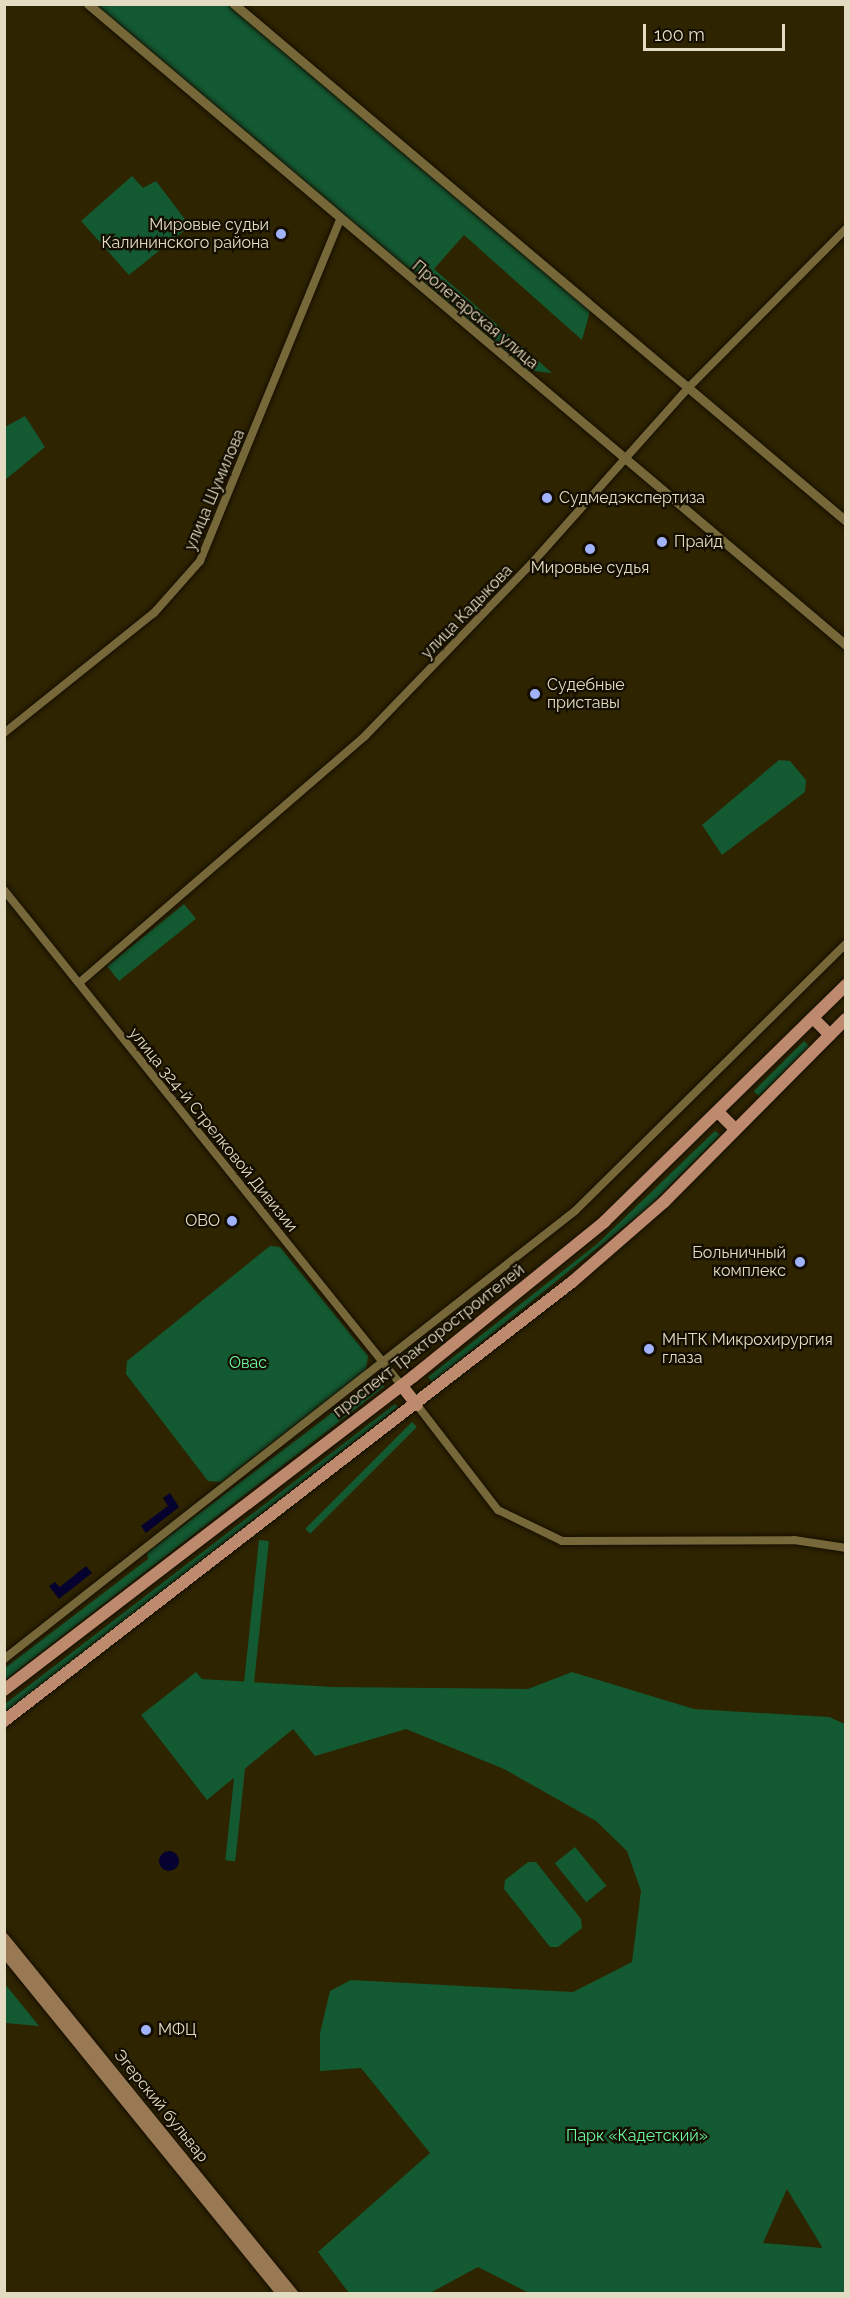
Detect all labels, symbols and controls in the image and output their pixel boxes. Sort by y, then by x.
scale bar [646,12,788,50]
text: 100 m [654,24,705,45]
place label: Мировые судьи Калининского района [101,215,269,253]
marker: Мировые судьи Калининского района [274,227,288,241]
street label: Пролетарская улица [408,257,542,373]
street label: улица Шумилова [181,426,249,554]
place label: Судмедэкспертиза [559,488,705,508]
marker: Судмедэкспертиза [540,491,554,505]
place label: Прайд [674,532,723,552]
marker: Прайд [655,535,669,549]
marker: Мировые судья [583,542,597,556]
place label: Мировые судья [531,558,649,578]
street label: улица Кадыкова [417,561,517,663]
place label: Судебные приставы [547,675,625,713]
marker: Судебные приставы [528,687,542,701]
street label: улица 324-й Стрелковой Дивизии [125,1024,301,1236]
place label: ОВО [185,1211,220,1231]
marker: ОВО [225,1214,239,1228]
place label: Больничный комплекс [692,1243,786,1281]
marker: Больничный комплекс [791,1253,809,1271]
street label: проспект Тракторостроителей [329,1260,529,1422]
place label: МНТК Микрохирургия глаза [662,1330,833,1368]
marker: МНТК Микрохирургия глаза [640,1340,658,1358]
park label: Овас [229,1353,267,1373]
place label: МФЦ [158,2020,197,2040]
marker: МФЦ [139,2023,153,2037]
street label: Эгерский бульвар [110,2046,212,2166]
park label: Парк «Кадетский» [566,2126,708,2146]

